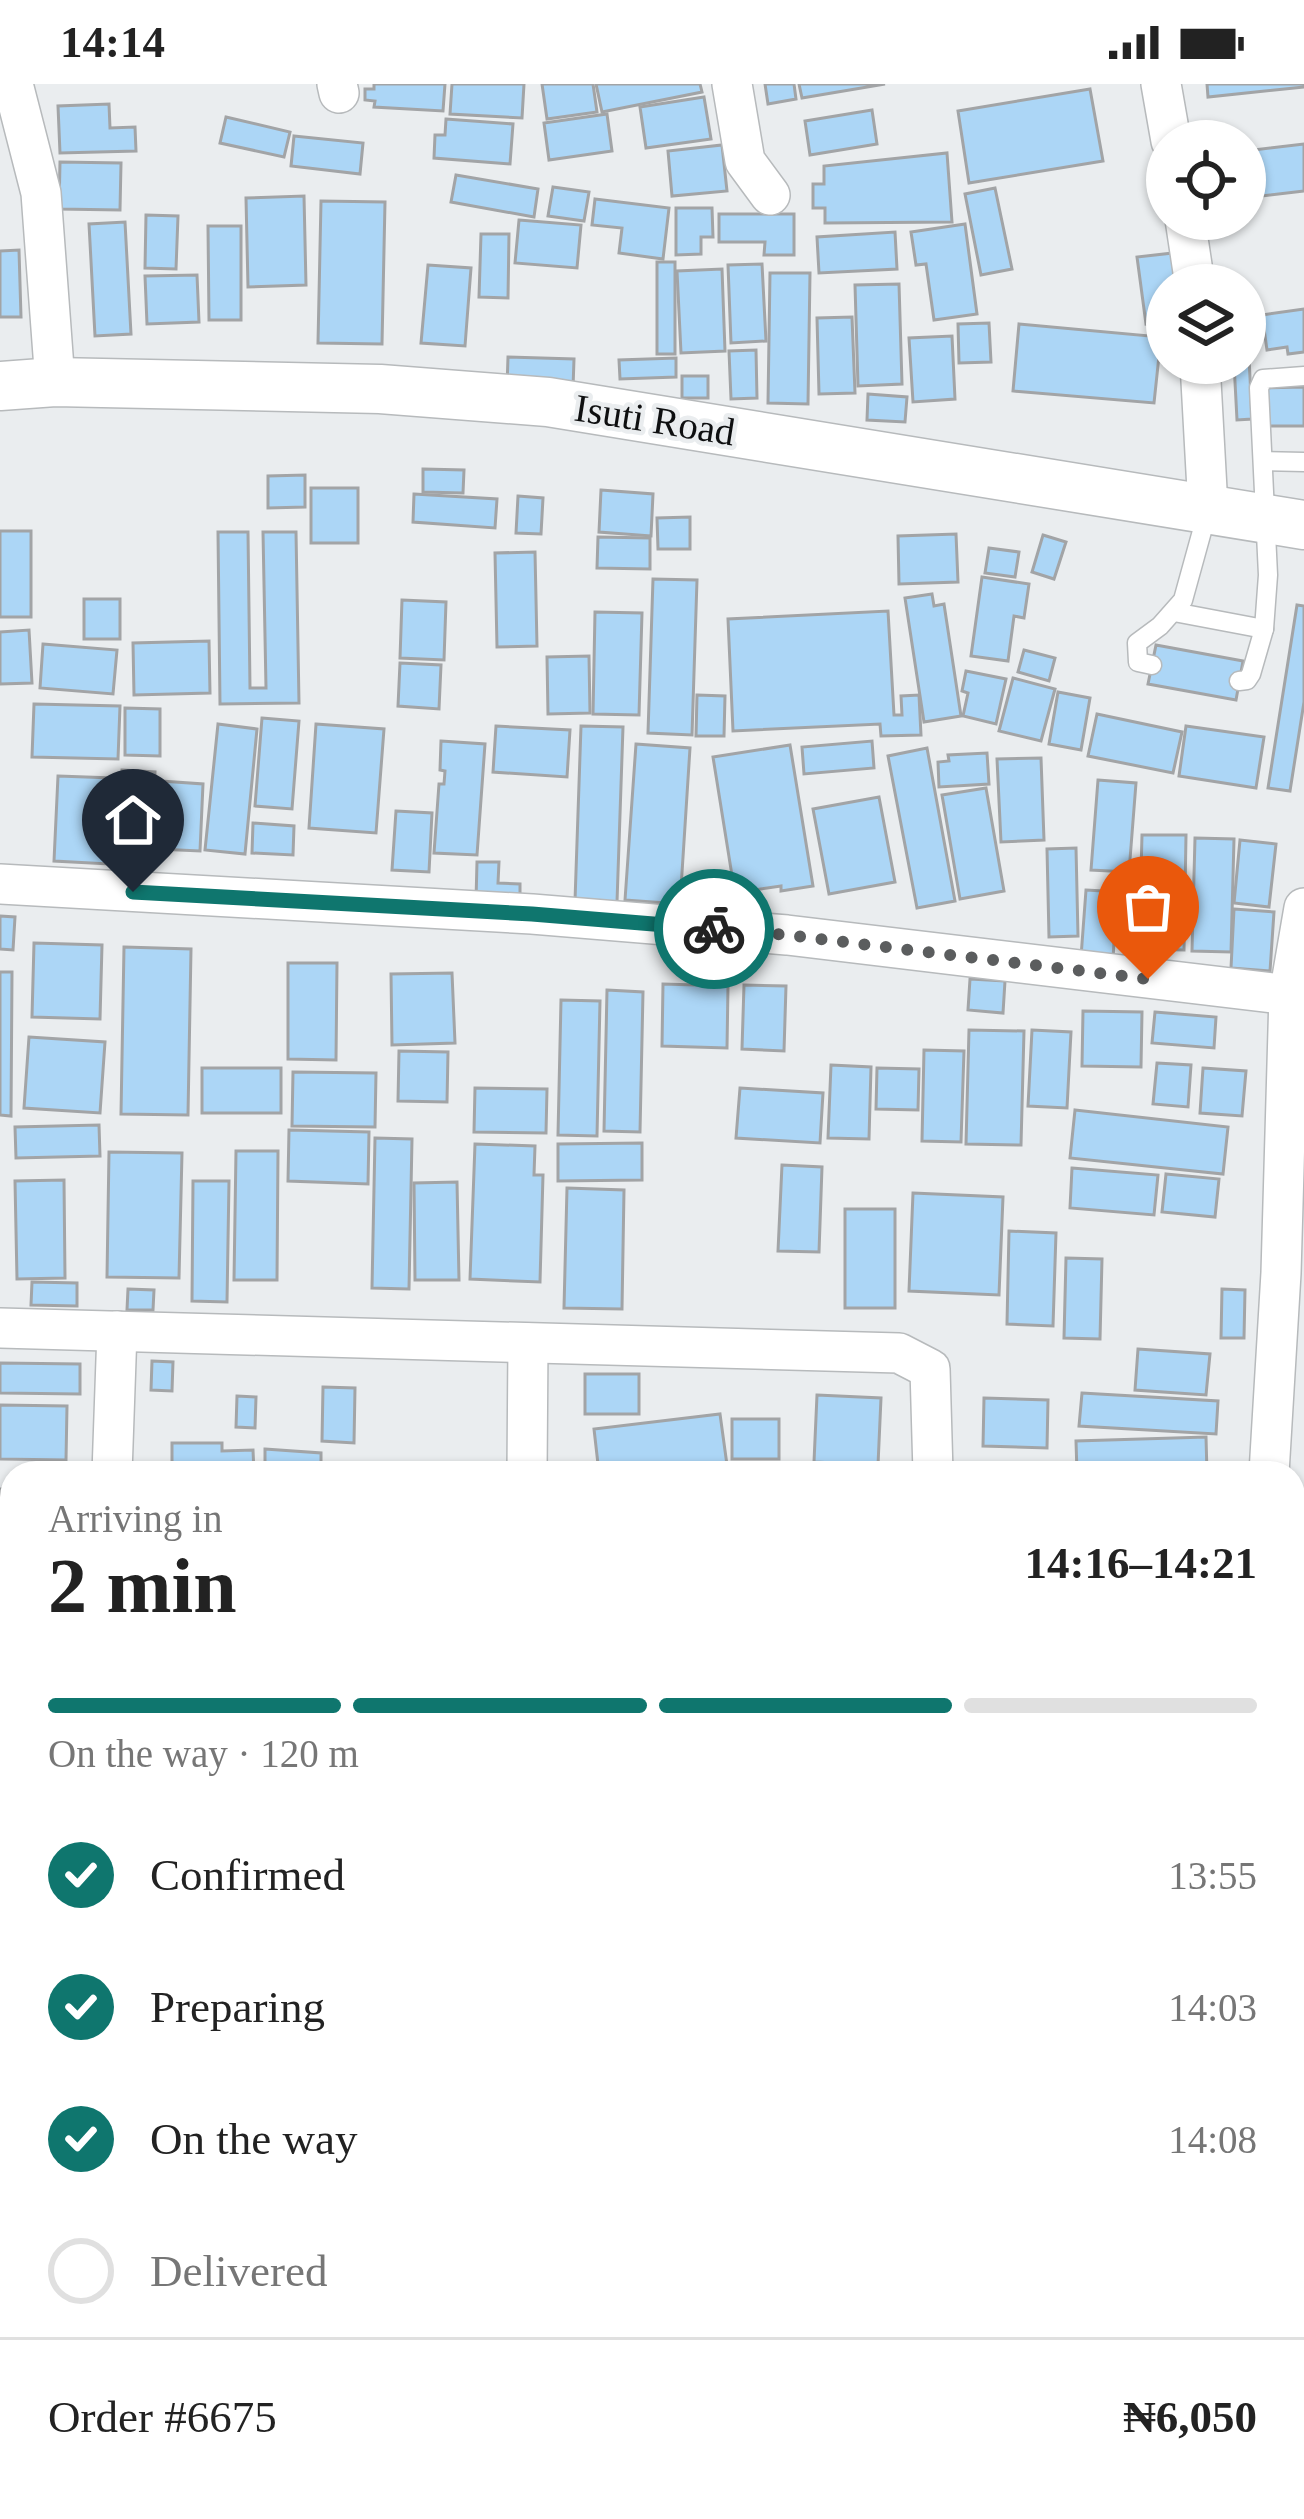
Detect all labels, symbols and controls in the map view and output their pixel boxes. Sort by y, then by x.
text: 14:14 [60,17,165,67]
map controls [1146,120,1266,384]
button: locate [1146,120,1266,240]
button: layers [1146,264,1266,384]
street label: Isuti Road [572,386,738,453]
pin [82,769,184,892]
icon: home [100,787,166,853]
pin [1097,856,1199,979]
courier [654,869,774,989]
icon: bag [1115,874,1181,940]
icon: bike [681,896,747,962]
text: Arriving in [48,1497,222,1540]
text: 14:16–14:21 [1025,1538,1257,1588]
text: 2 min [48,1542,237,1629]
text: On the way · 120 m [48,1732,359,1775]
icon: check [48,1842,114,1908]
text: Confirmed [150,1850,345,1900]
text: 13:55 [1168,1854,1257,1897]
icon: check [48,1974,114,2040]
text: Preparing [150,1982,325,2032]
text: 14:03 [1168,1986,1257,2029]
icon: check [48,2106,114,2172]
text: On the way [150,2114,357,2164]
text: 14:08 [1168,2118,1257,2161]
text: Delivered [150,2246,327,2296]
text: Order #6675 [48,2392,277,2442]
text: ₦6,050 [1123,2392,1257,2442]

